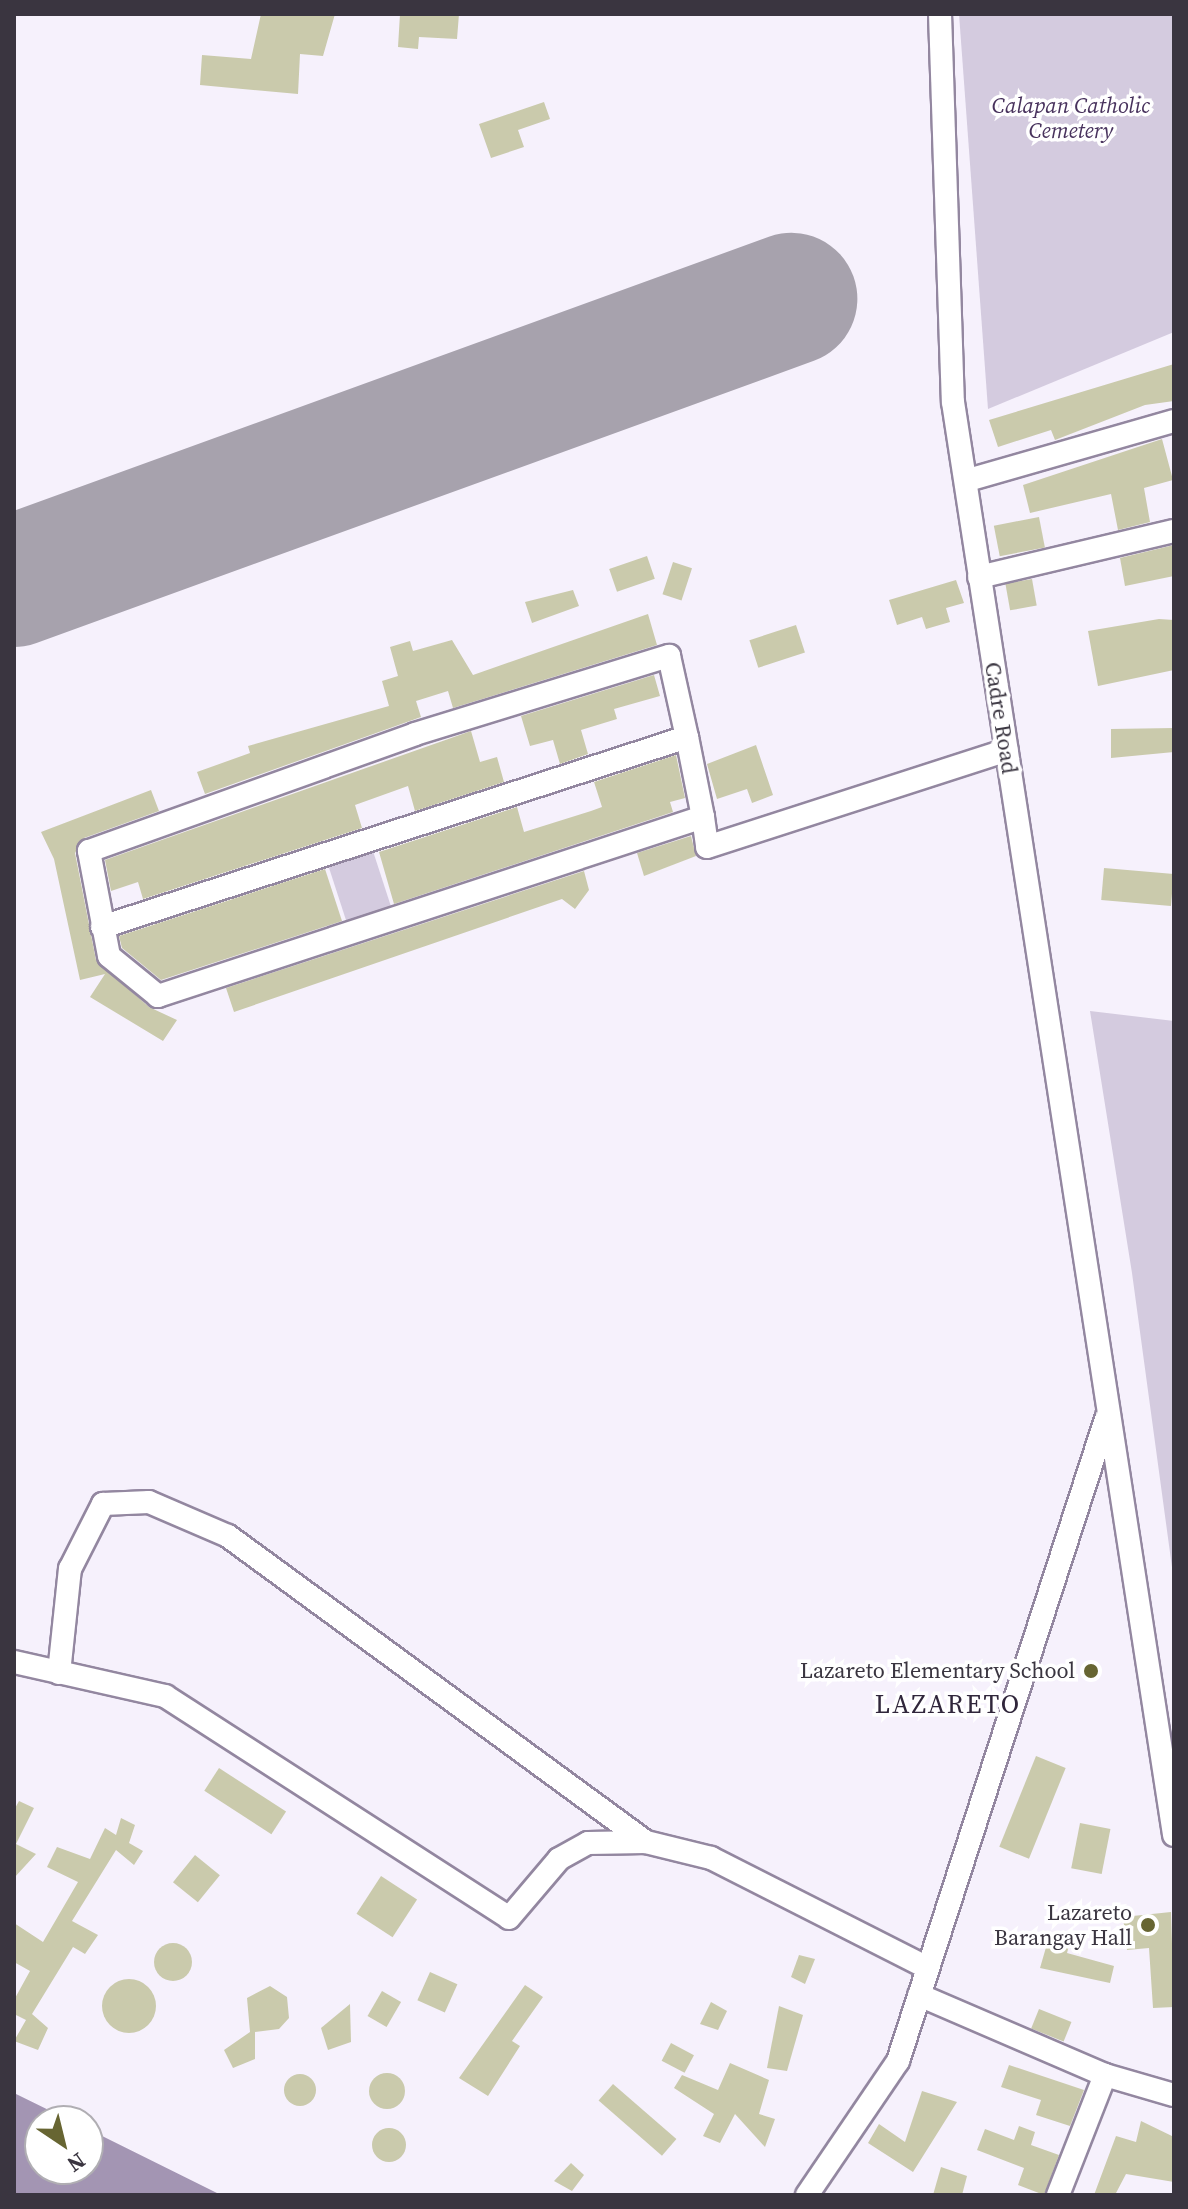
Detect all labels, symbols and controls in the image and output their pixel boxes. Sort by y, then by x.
park label: Calapan Catholic Cemetery [992,92,1150,144]
street label: Cadre Road [979,660,1023,776]
place label: Lazareto Elementary School [800,1658,1075,1684]
marker: Lazareto Elementary School [1082,1662,1100,1680]
district label: LAZARETO [875,1689,1021,1721]
place label: Lazareto Barangay Hall [994,1899,1132,1950]
marker: Lazareto Barangay Hall [1139,1916,1157,1934]
north arrow [24,2105,104,2185]
text: N [61,2146,92,2180]

